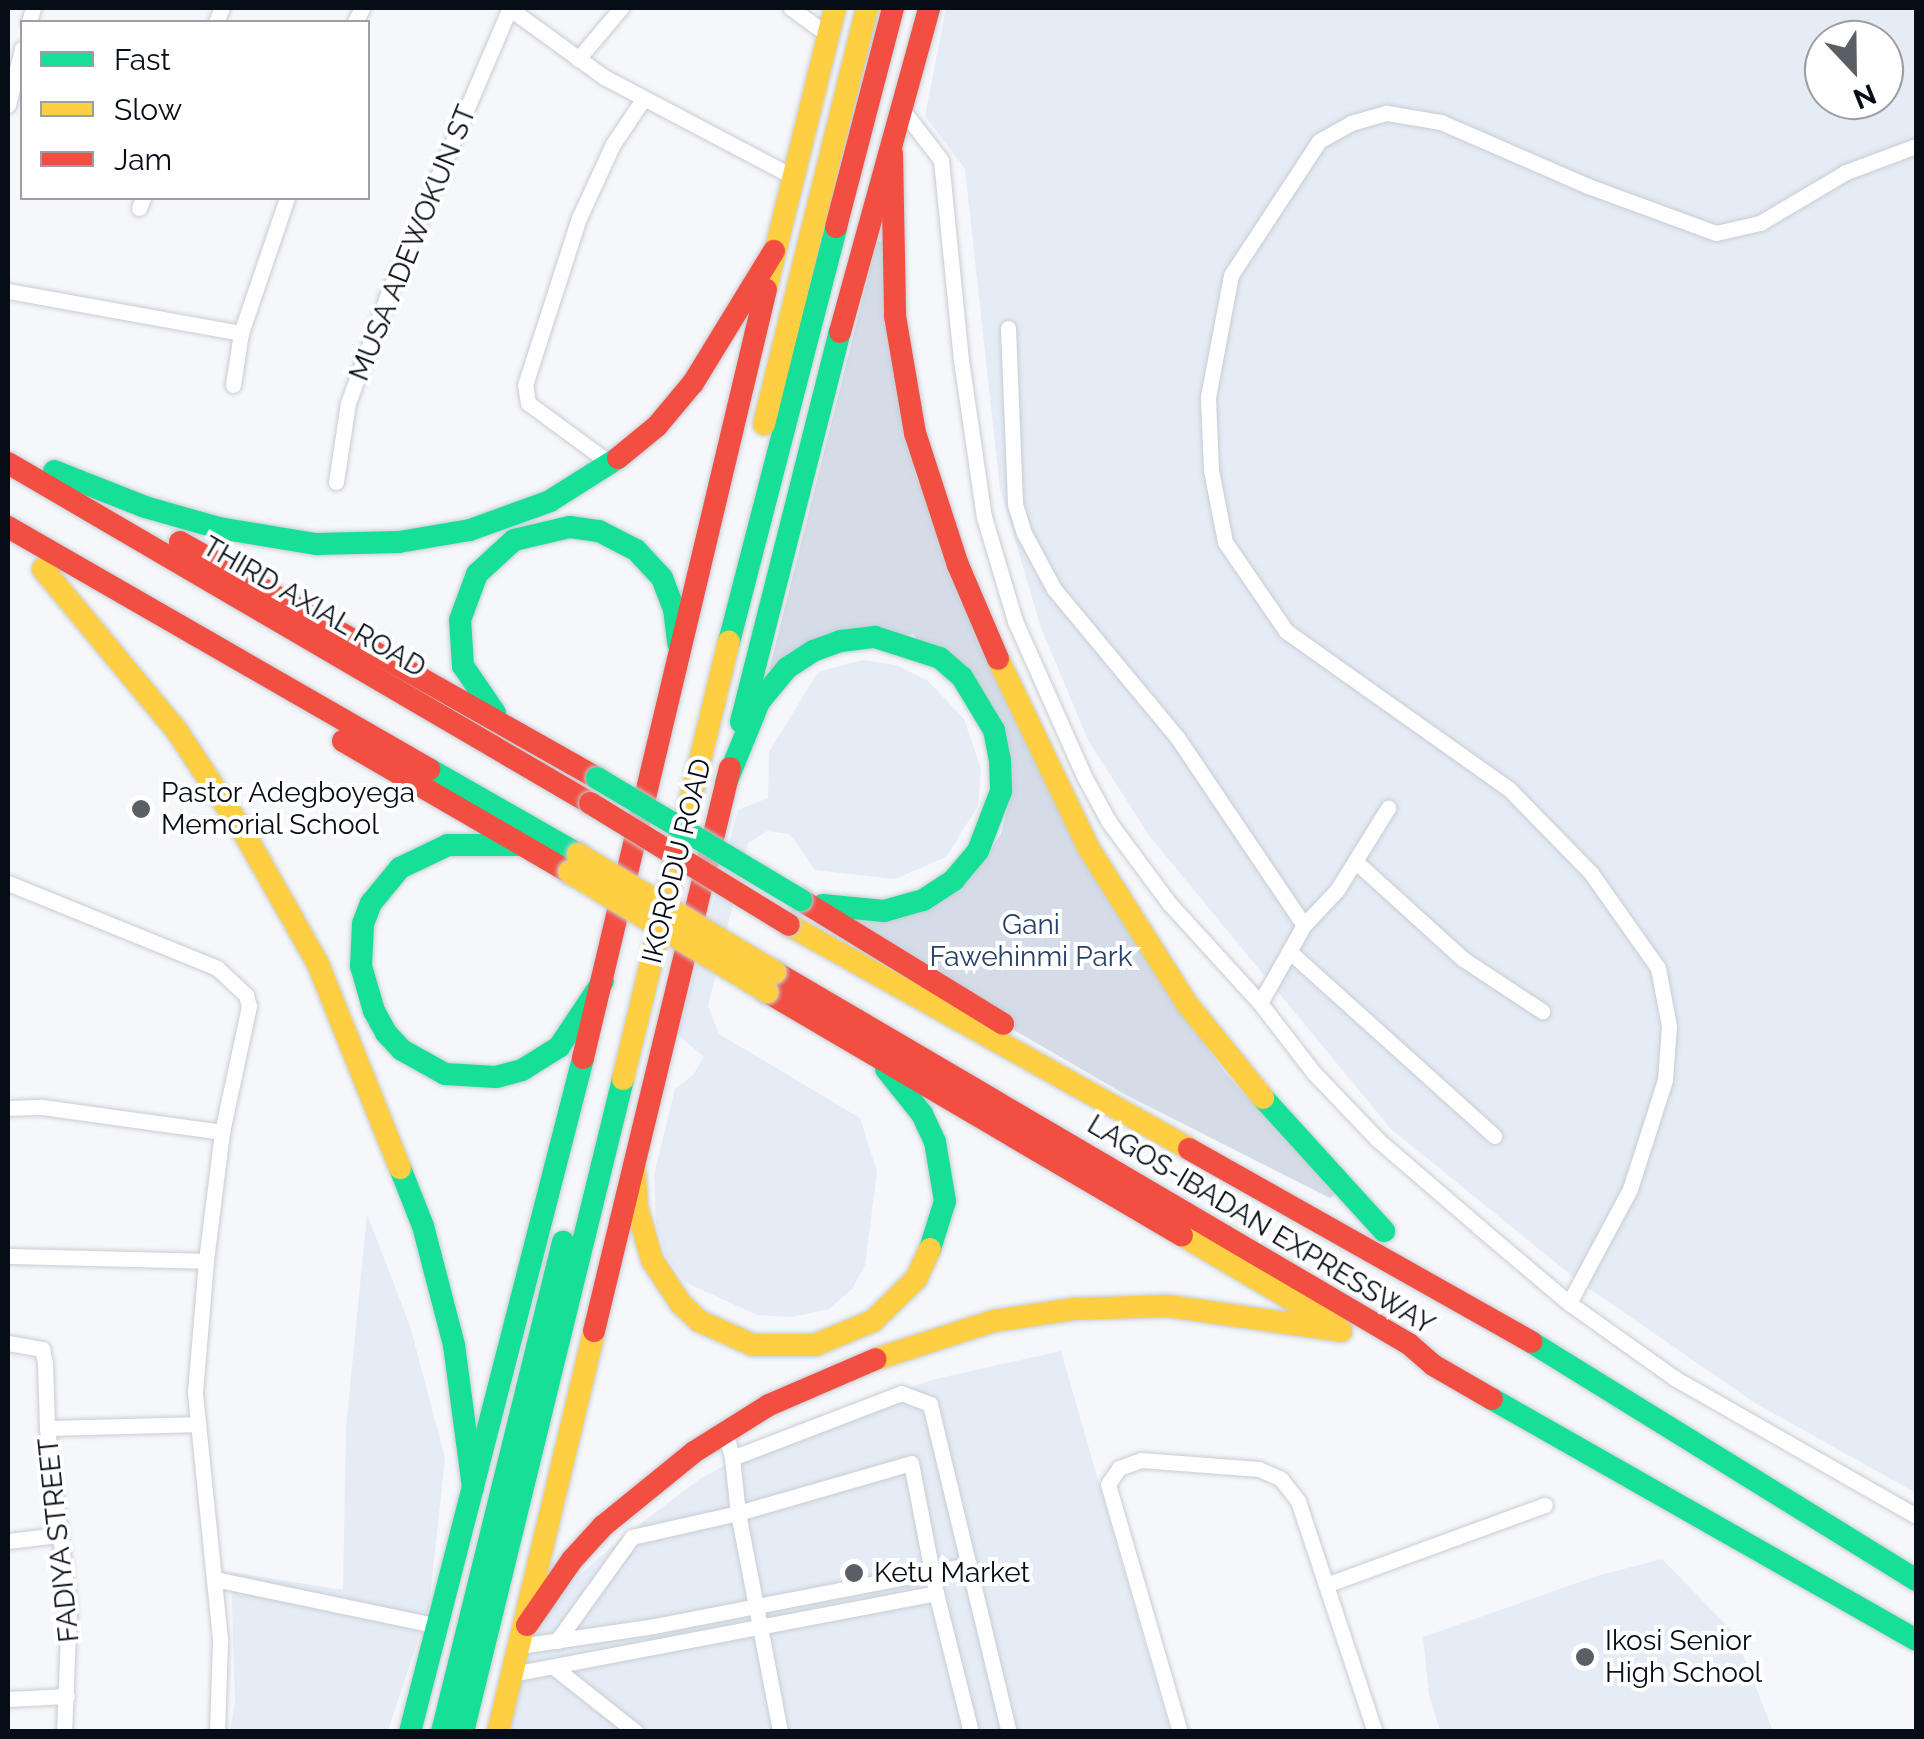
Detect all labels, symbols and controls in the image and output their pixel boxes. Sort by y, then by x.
legend [20,20,370,200]
north arrow [1804,20,1904,120]
text: Fast [114,42,171,77]
text: N [1849,77,1881,116]
text: Slow [114,92,182,127]
street label: MUSA ADEWOKUN ST [342,100,484,386]
text: Jam [114,142,172,177]
street label: THIRD AXIAL ROAD [196,529,432,685]
street label: IKORODU ROAD [635,755,719,967]
place label: Pastor Adegboyega Memorial School [161,776,417,842]
marker: Pastor Adegboyega Memorial School [130,798,152,820]
park label: Gani Fawehinmi Park [929,908,1133,974]
street label: LAGOS-IBADAN EXPRESSWAY [1081,1108,1441,1342]
street label: FADIYA STREET [32,1436,86,1644]
place label: Ketu Market [874,1556,1030,1590]
marker: Ketu Market [843,1562,865,1584]
place label: Ikosi Senior High School [1605,1624,1762,1690]
marker: Ikosi Senior High School [1574,1646,1596,1668]

